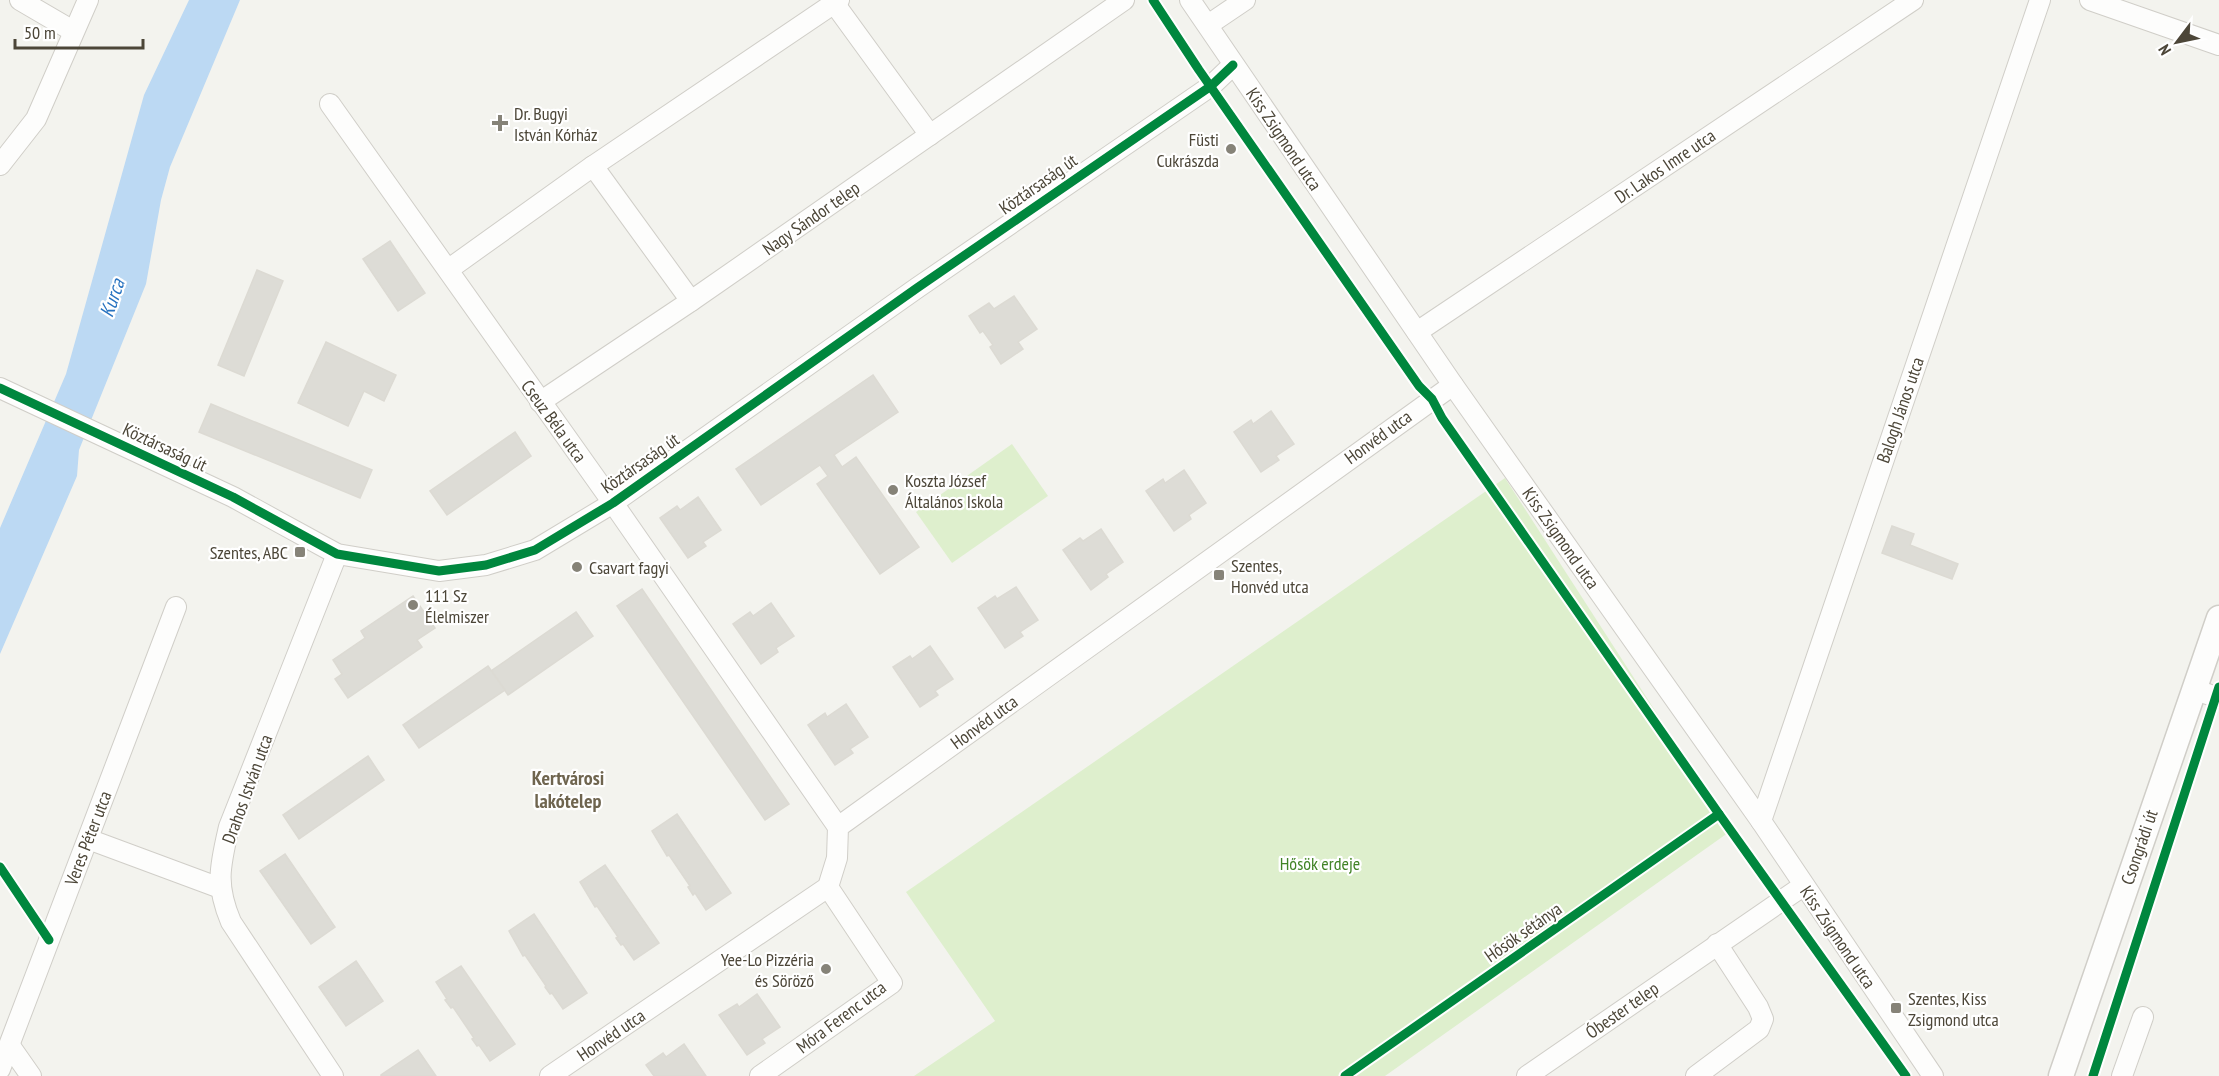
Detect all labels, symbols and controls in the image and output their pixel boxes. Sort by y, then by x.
scale bar [15,12,142,50]
north arrow [2147,12,2207,72]
text: 50 m [24,21,56,44]
text: N [2154,41,2175,59]
street label: Kiss Zsigmond utca [1241,83,1327,195]
place label: Dr. Bugyi István Kórház [514,102,598,146]
marker: Dr. Bugyi István Kórház [491,114,509,132]
street label: Dr. Lakos Imre utca [1610,124,1720,208]
place label: Füsti Cukrászda [1157,128,1219,172]
marker: Füsti Cukrászda [1224,142,1238,156]
street label: Köztársaság út [994,149,1082,219]
street label: Nagy Sándor telep [758,176,864,260]
water label: Kurca [93,275,131,321]
street label: Balogh János utca [1871,354,1929,466]
street label: Cseuz Béla utca [516,375,592,467]
street label: Honvéd utca [1340,405,1416,469]
street label: Köztársaság út [119,418,211,477]
street label: Köztársaság út [596,428,684,498]
place label: Koszta József Általános Iskola [905,469,1003,513]
marker: Koszta József Általános Iskola [886,483,900,497]
street label: Kiss Zsigmond utca [1517,483,1605,593]
place label: Szentes, ABC [210,541,288,564]
marker: Szentes, ABC [293,545,307,559]
place label: Szentes, Honvéd utca [1231,554,1309,598]
place label: Csavart fagyi [589,556,669,579]
marker: Csavart fagyi [570,560,584,574]
marker: Szentes, Honvéd utca [1212,568,1226,582]
place label: 111 Sz Élelmiszer [425,584,489,628]
marker: 111 Sz Élelmiszer [406,598,420,612]
street label: Honvéd utca [946,690,1022,754]
street label: Drahos István utca [217,731,277,847]
district label: Kertvárosi lakótelep [532,765,604,814]
street label: Veres Péter utca [59,787,117,889]
street label: Csongrádi út [2115,806,2163,888]
park label: Hősök erdeje [1280,852,1360,875]
street label: Kiss Zsigmond utca [1795,881,1881,993]
street label: Hősök sétánya [1480,897,1566,967]
place label: Yee-Lo Pizzéria és Söröző [721,948,814,992]
marker: Yee-Lo Pizzéria és Söröző [819,962,833,976]
street label: Móra Ferenc utca [792,976,890,1058]
street label: Óbester telep [1581,976,1663,1043]
place label: Szentes, Kiss Zsigmond utca [1908,987,1999,1031]
marker: Szentes, Kiss Zsigmond utca [1889,1001,1903,1015]
street label: Honvéd utca [572,1004,650,1066]

